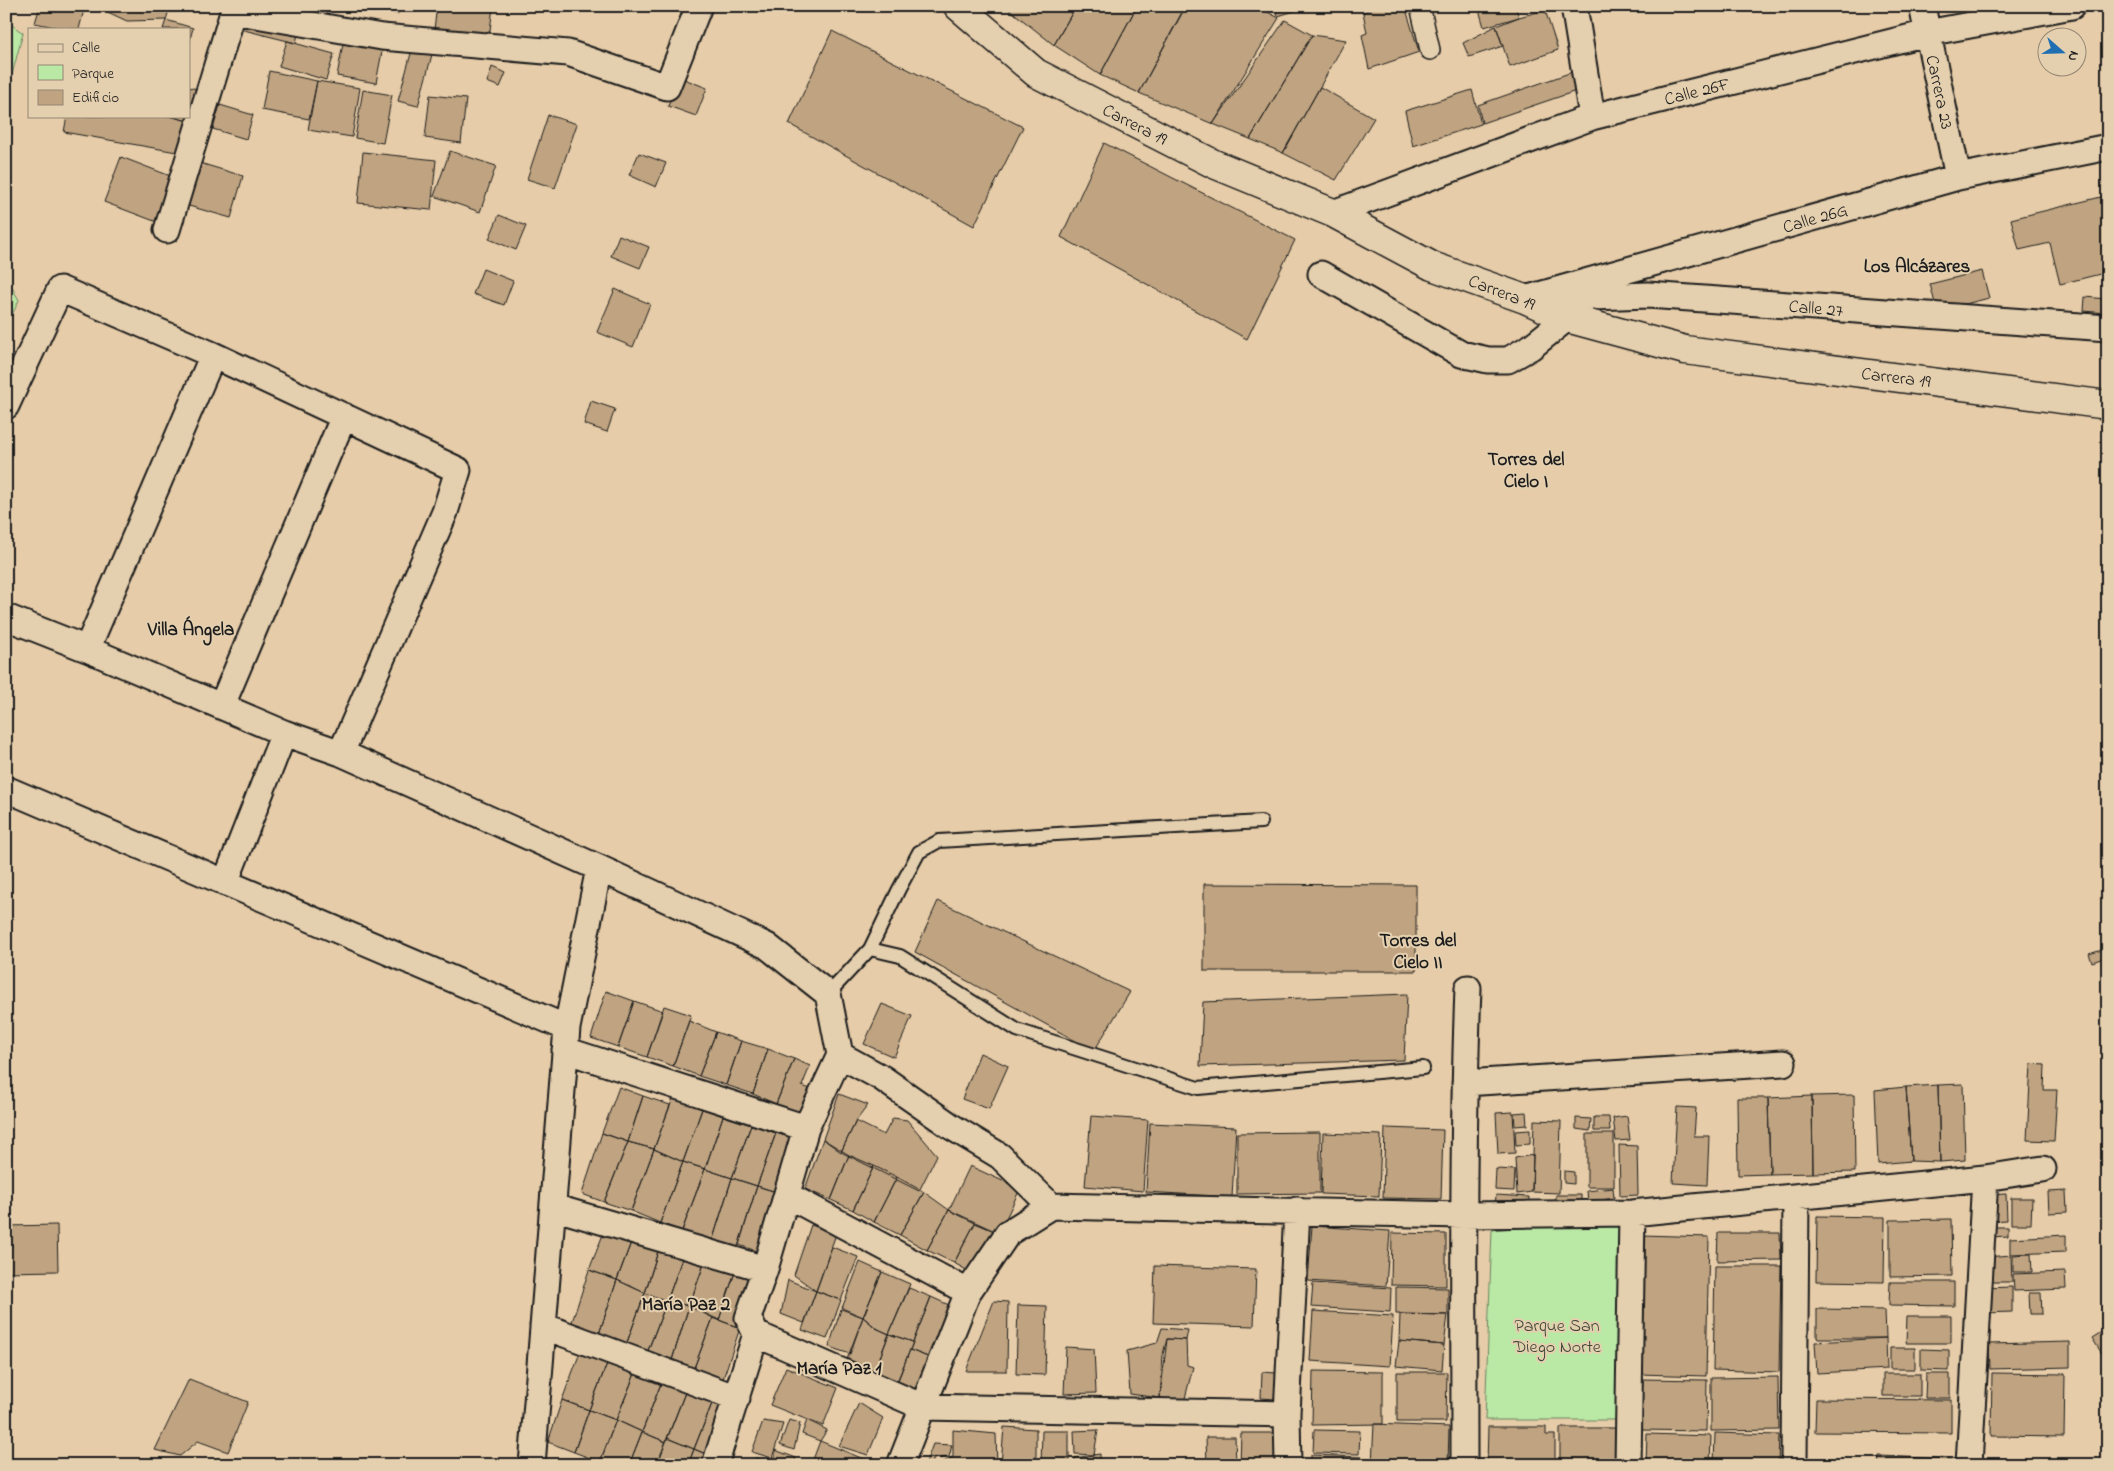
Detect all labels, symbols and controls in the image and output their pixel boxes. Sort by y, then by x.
legend [28,28,190,118]
north arrow [2036,28,2086,78]
text: Calle [72,37,100,59]
text: N [2061,48,2084,64]
street label: Carrera 23 [1918,53,1959,132]
text: Parque [72,63,114,85]
street label: Calle 26F [1662,72,1733,114]
text: Edificio [72,87,119,109]
street label: Carrera 19 [1097,98,1172,153]
street label: Calle 26G [1780,198,1851,242]
district label: Los Alcázares [1864,254,1971,281]
street label: Carrera 19 [1464,269,1539,319]
street label: Calle 27 [1788,295,1845,325]
street label: Carrera 19 [1860,362,1933,396]
district label: Torres del Cielo I [1487,447,1565,496]
district label: Villa Ángela [147,616,234,646]
district label: Torres del Cielo II [1379,928,1457,977]
district label: María Paz 2 [642,1292,731,1319]
park label: Parque San Diego Norte [1512,1314,1602,1362]
district label: María Paz 1 [797,1356,882,1383]

